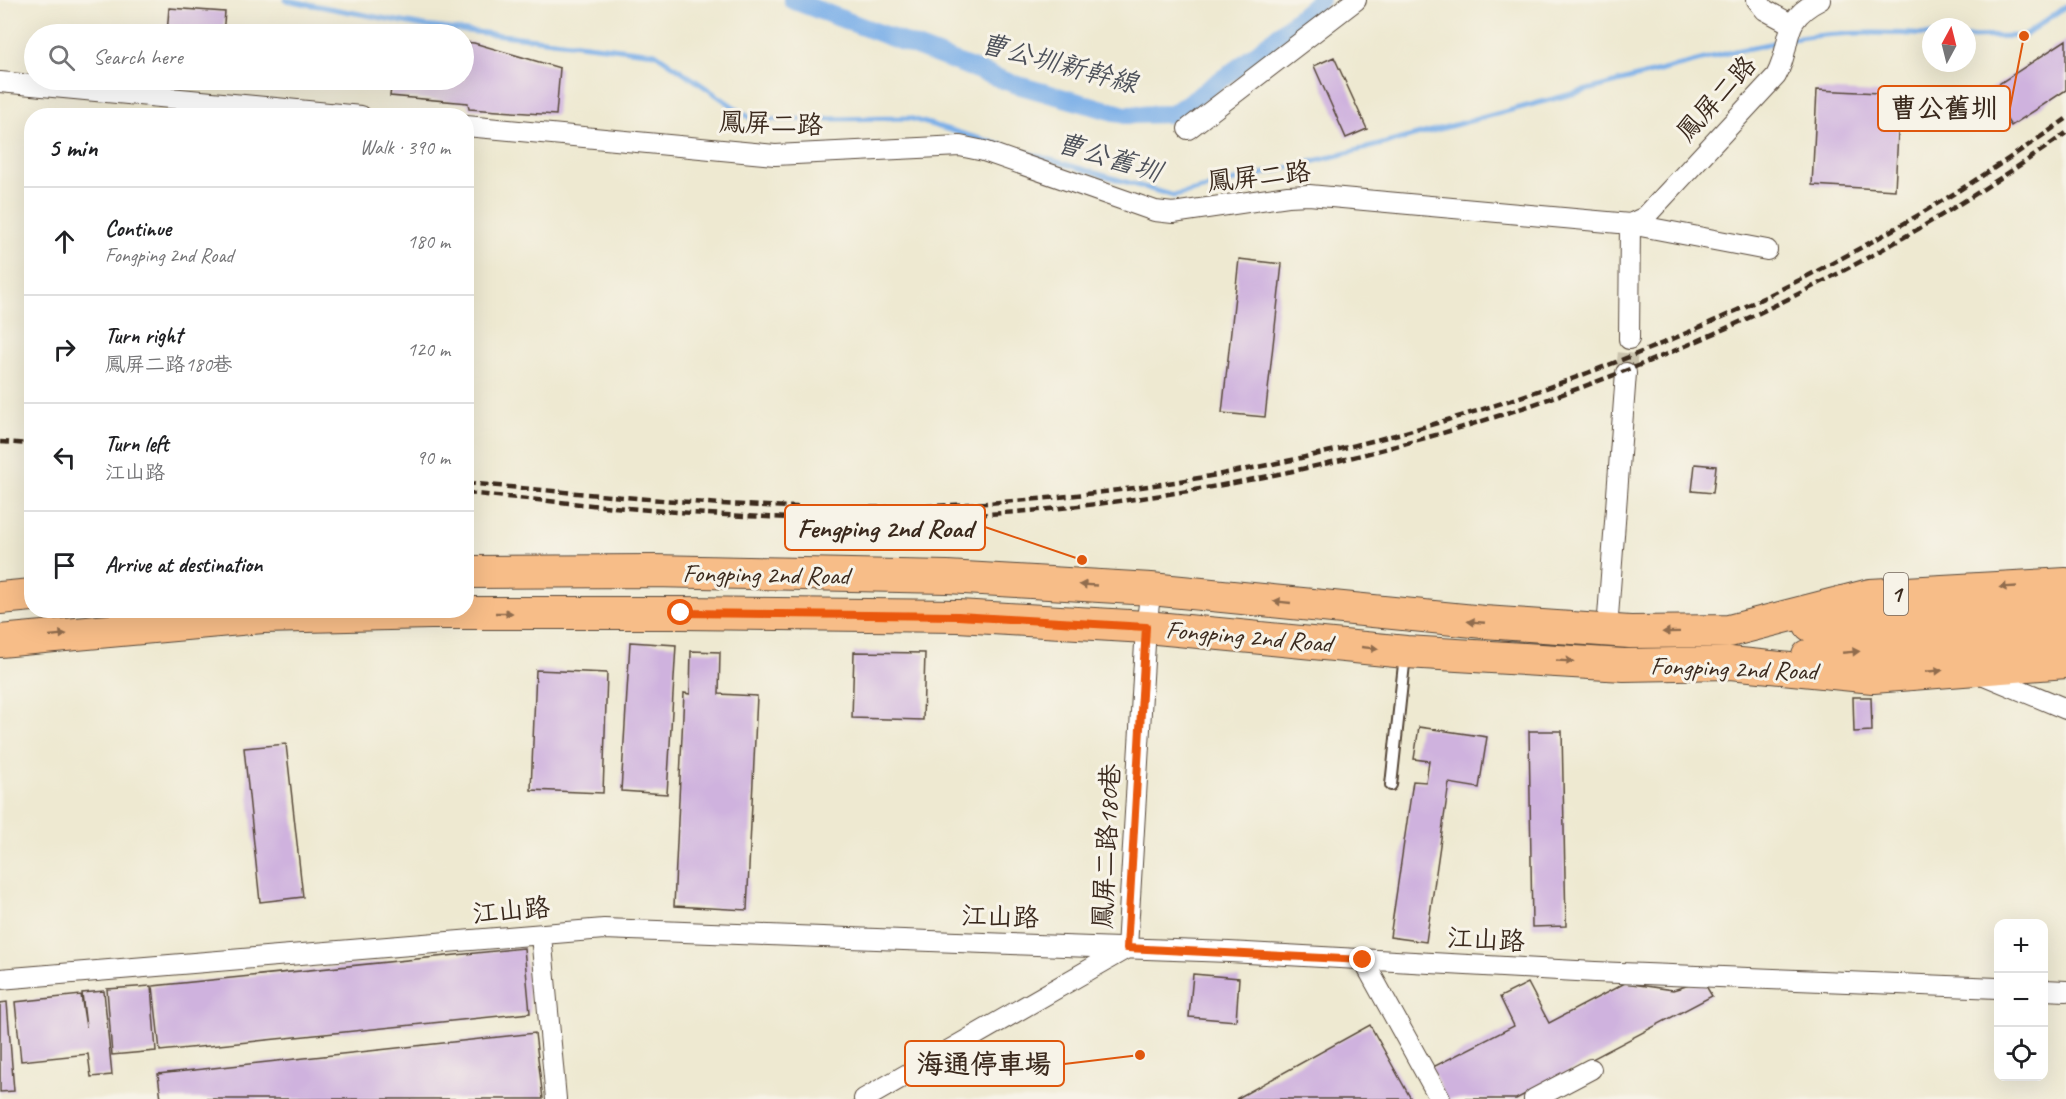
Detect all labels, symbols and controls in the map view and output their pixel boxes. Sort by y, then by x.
north arrow [1922,18,1976,72]
search box [24,24,474,90]
water label: 曹公圳新幹線 [976,26,1144,101]
icon: search [45,41,78,74]
text: Search here [93,43,183,71]
street label: 鳳屏二路 [1669,49,1763,148]
callout: 曹公舊圳 [1878,86,2010,131]
text: 曹公舊圳 [1890,91,1998,125]
street label: 鳳屏二路 [718,105,824,142]
water label: 曹公舊圳 [1052,125,1168,190]
text: 5 min [48,131,97,164]
text: Walk · 390 m [360,135,450,160]
street label: 鳳屏二路 [1206,155,1312,198]
text: Continue [105,215,171,243]
icon: ahead [48,225,81,258]
text: 180 m [407,229,450,254]
text: Fongping 2nd Road [105,243,233,268]
text: Turn right [105,322,182,350]
icon: right [48,333,81,366]
text: 120 m [407,337,450,362]
text: 鳳屏二路180巷 [105,352,232,377]
text: Turn left [105,430,169,458]
icon: left [48,441,81,474]
text: 90 m [416,445,450,470]
text: 江山路 [105,460,165,485]
callout: Fengping 2nd Road [785,505,985,550]
text: Fengping 2nd Road [797,511,977,545]
icon: arrive [48,549,81,582]
text: Arrive at destination [105,551,262,579]
street label: Fongping 2nd Road [682,557,853,593]
road number: 1 [1884,573,1908,615]
one-way arrow [1079,581,1098,590]
one-way arrow [1998,582,2017,592]
one-way arrow [1273,597,1292,607]
route start [667,599,693,625]
one-way arrow [495,608,514,618]
street label: Fongping 2nd Road [1164,613,1337,661]
one-way arrow [1467,617,1486,627]
one-way arrow [1661,627,1680,637]
one-way arrow [49,630,68,640]
one-way arrow [1361,643,1380,652]
one-way arrow [1841,647,1860,657]
street label: Fongping 2nd Road [1650,649,1822,688]
one-way arrow [1555,656,1574,666]
one-way arrow [1925,666,1944,676]
street label: 鳳屏二路180巷 [1086,763,1127,929]
street label: 江山路 [471,891,551,930]
street label: 江山路 [960,899,1040,934]
map controls [1994,919,2048,1081]
button: + [1994,919,2048,973]
street label: 江山路 [1446,921,1526,958]
route end [1349,946,1375,972]
button: − [1994,973,2048,1027]
button: locate [1994,1027,2048,1081]
callout: 海通停車場 [905,1041,1064,1086]
text: 海通停車場 [917,1047,1052,1081]

